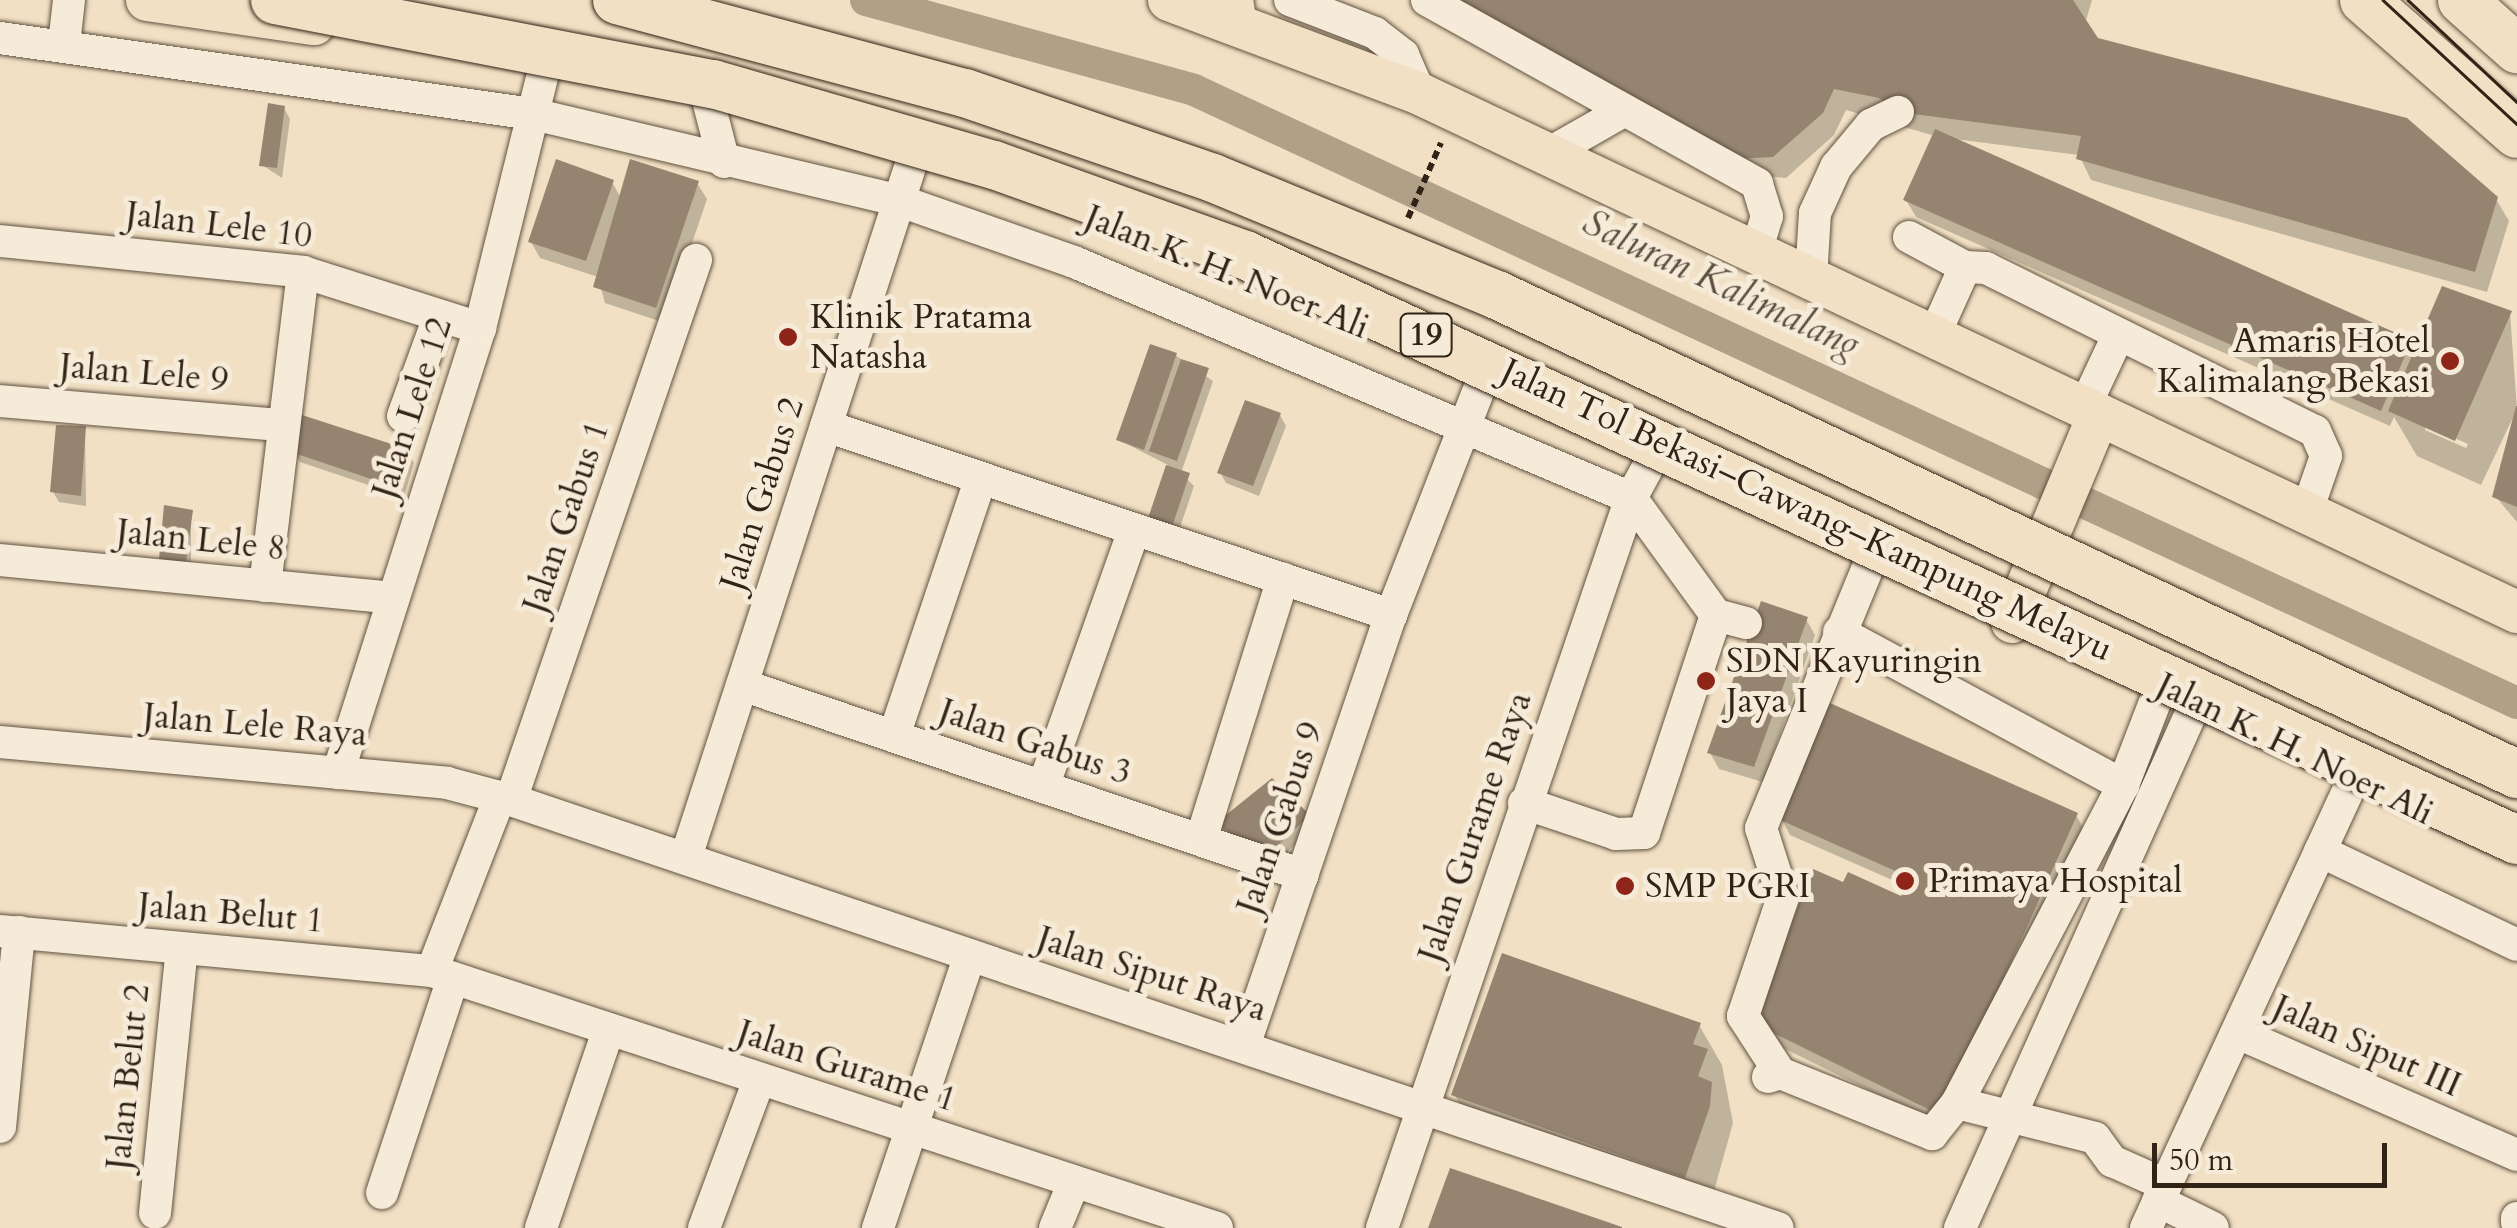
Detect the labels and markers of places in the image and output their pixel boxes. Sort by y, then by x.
place label: Klinik Pratama Natasha [810,296,1032,378]
place label: Amaris Hotel Kalimalang Bekasi [2157,320,2430,402]
marker: Klinik Pratama Natasha [775,324,801,350]
marker: Amaris Hotel Kalimalang Bekasi [2439,350,2461,372]
place label: SDN Kayuringin Jaya I [1726,640,1982,722]
marker: SDN Kayuringin Jaya I [1695,670,1717,692]
place label: Primaya Hospital [1928,860,2182,902]
place label: SMP PGRI [1645,865,1810,907]
marker: Primaya Hospital [1892,868,1918,894]
marker: SMP PGRI [1614,875,1636,897]

